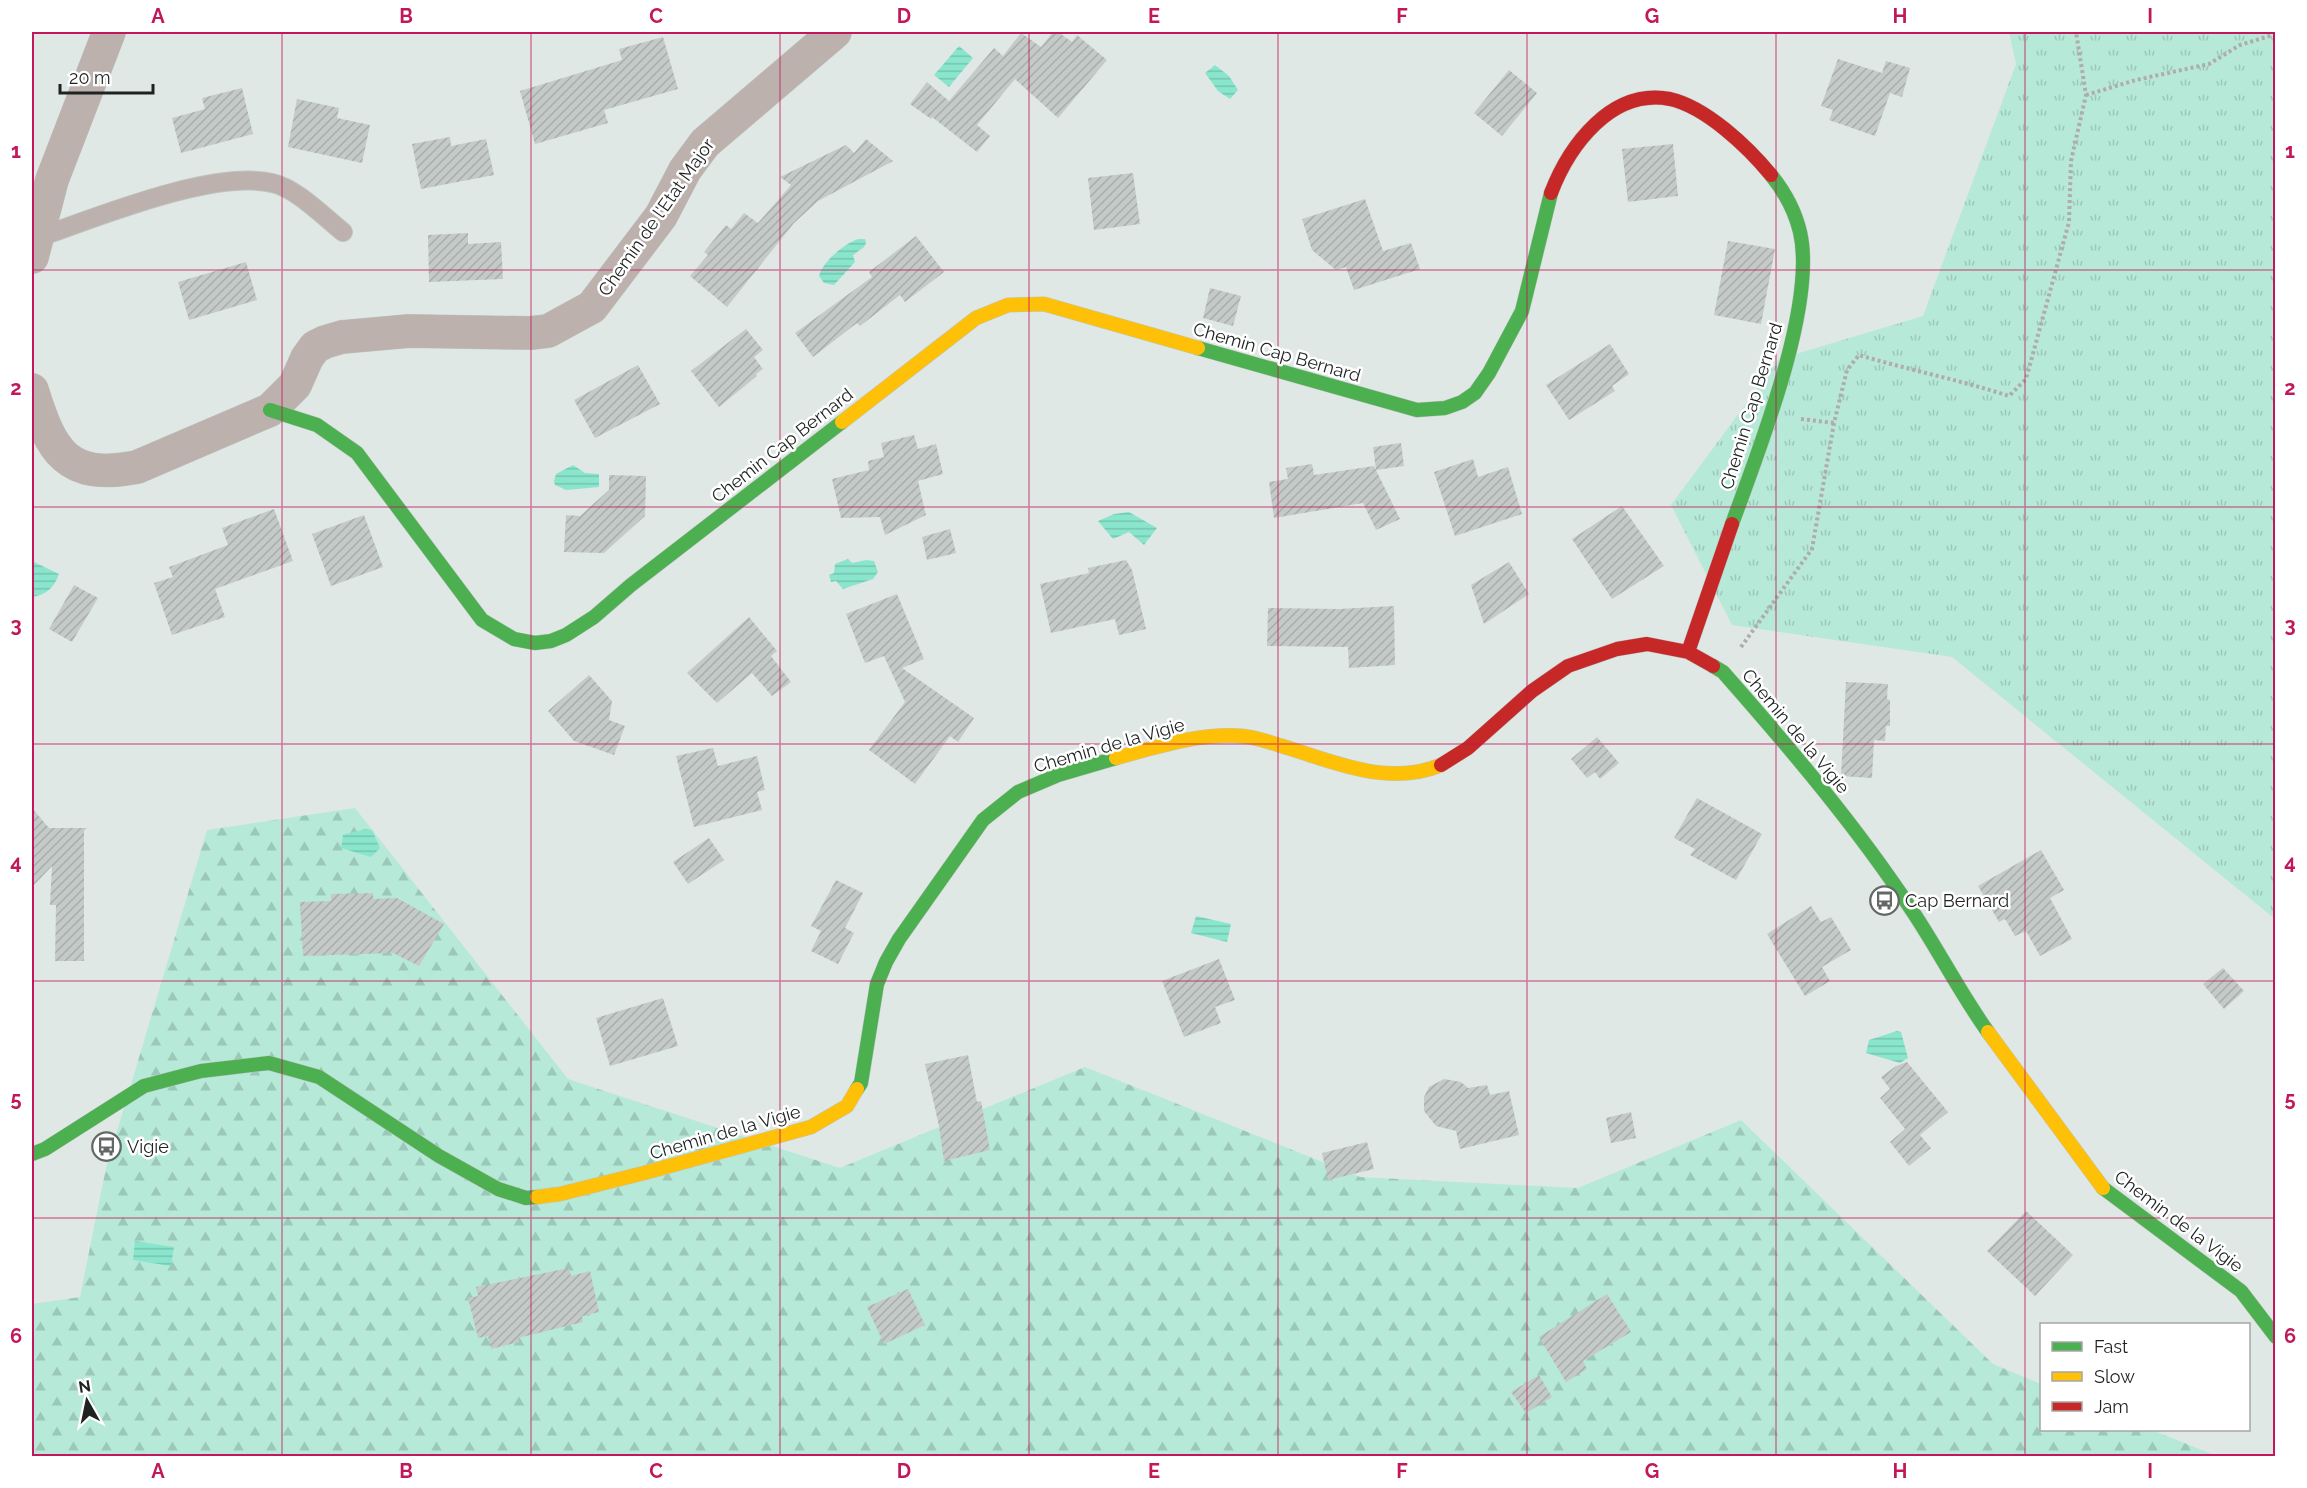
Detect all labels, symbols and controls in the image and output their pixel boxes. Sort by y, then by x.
text: A [151,4,165,28]
text: B [399,4,413,28]
text: C [649,4,663,28]
text: D [897,4,911,28]
text: E [1148,4,1160,28]
text: F [1396,4,1408,28]
text: G [1645,4,1659,28]
text: H [1893,4,1907,28]
text: I [2147,4,2153,28]
scale bar [60,57,153,95]
text: 20 m [69,67,111,88]
street label: Chemin de l'Etat Major [594,134,719,300]
text: 1 [11,139,21,163]
text: 1 [2285,139,2295,163]
street label: Chemin Cap Bernard [1191,318,1363,386]
street label: Chemin Cap Bernard [1716,320,1786,492]
text: 2 [10,376,22,400]
text: 2 [2284,376,2296,400]
street label: Chemin Cap Bernard [707,383,857,507]
text: 3 [10,613,22,637]
text: 3 [2284,613,2296,637]
street label: Chemin de la Vigie [1738,665,1854,798]
street label: Chemin de la Vigie [1031,713,1187,777]
text: 4 [10,850,22,874]
text: 4 [2284,850,2296,874]
bus stop icon: Cap Bernard [1868,884,1900,916]
place label: Cap Bernard [1905,890,2009,911]
text: 5 [10,1087,22,1111]
text: 5 [2284,1087,2296,1111]
street label: Chemin de la Vigie [647,1100,803,1164]
bus stop icon: Vigie [90,1130,122,1162]
place label: Vigie [127,1136,169,1157]
street label: Chemin de la Vigie [2110,1166,2248,1277]
legend [2040,1323,2250,1431]
text: 6 [10,1324,22,1348]
text: 6 [2284,1324,2296,1348]
text: Fast [2094,1336,2128,1357]
text: Slow [2094,1366,2135,1387]
north arrow [57,1371,117,1431]
text: N [77,1376,92,1397]
text: Jam [2094,1396,2129,1417]
text: A [151,1459,165,1483]
text: B [399,1459,413,1483]
text: C [649,1459,663,1483]
text: D [897,1459,911,1483]
text: E [1148,1459,1160,1483]
text: F [1396,1459,1408,1483]
text: G [1645,1459,1659,1483]
text: H [1893,1459,1907,1483]
text: I [2147,1459,2153,1483]

